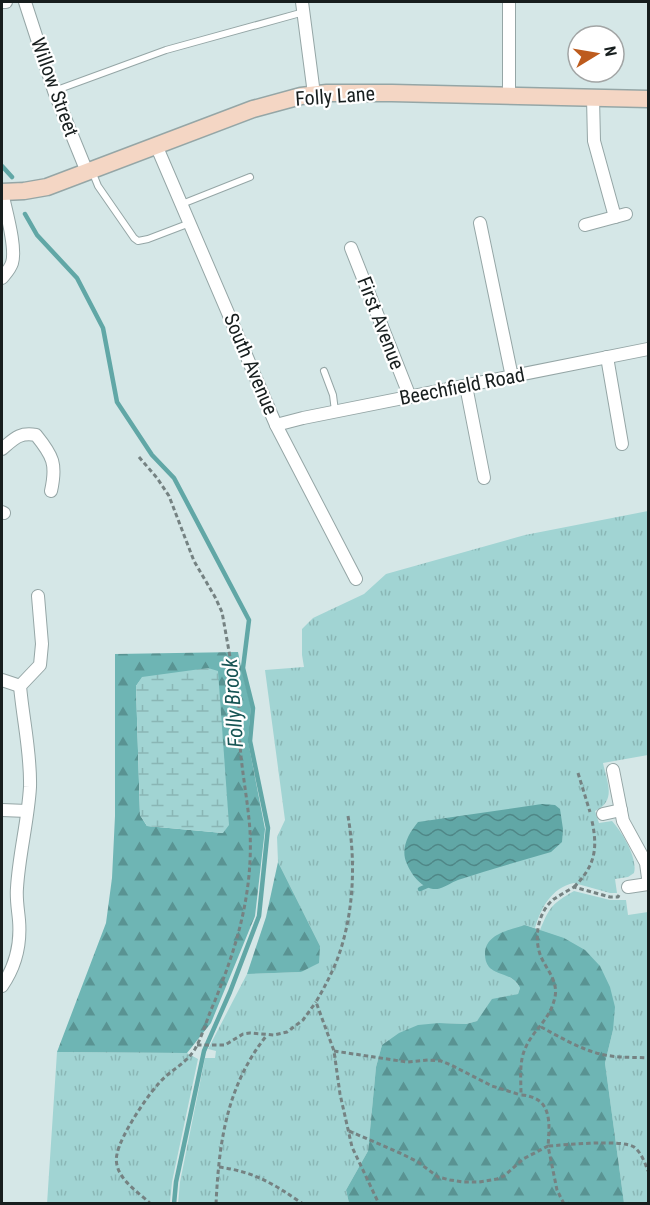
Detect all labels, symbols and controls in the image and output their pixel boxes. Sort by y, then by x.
north arrow [566,24,626,84]
street label: Willow Street [26,34,84,140]
text: N [600,45,620,58]
street label: Folly Lane [294,81,376,111]
street label: First Avenue [352,273,410,373]
street label: South Avenue [219,310,283,418]
street label: Beechfield Road [397,362,527,410]
water label: Folly Brook [218,657,248,748]

